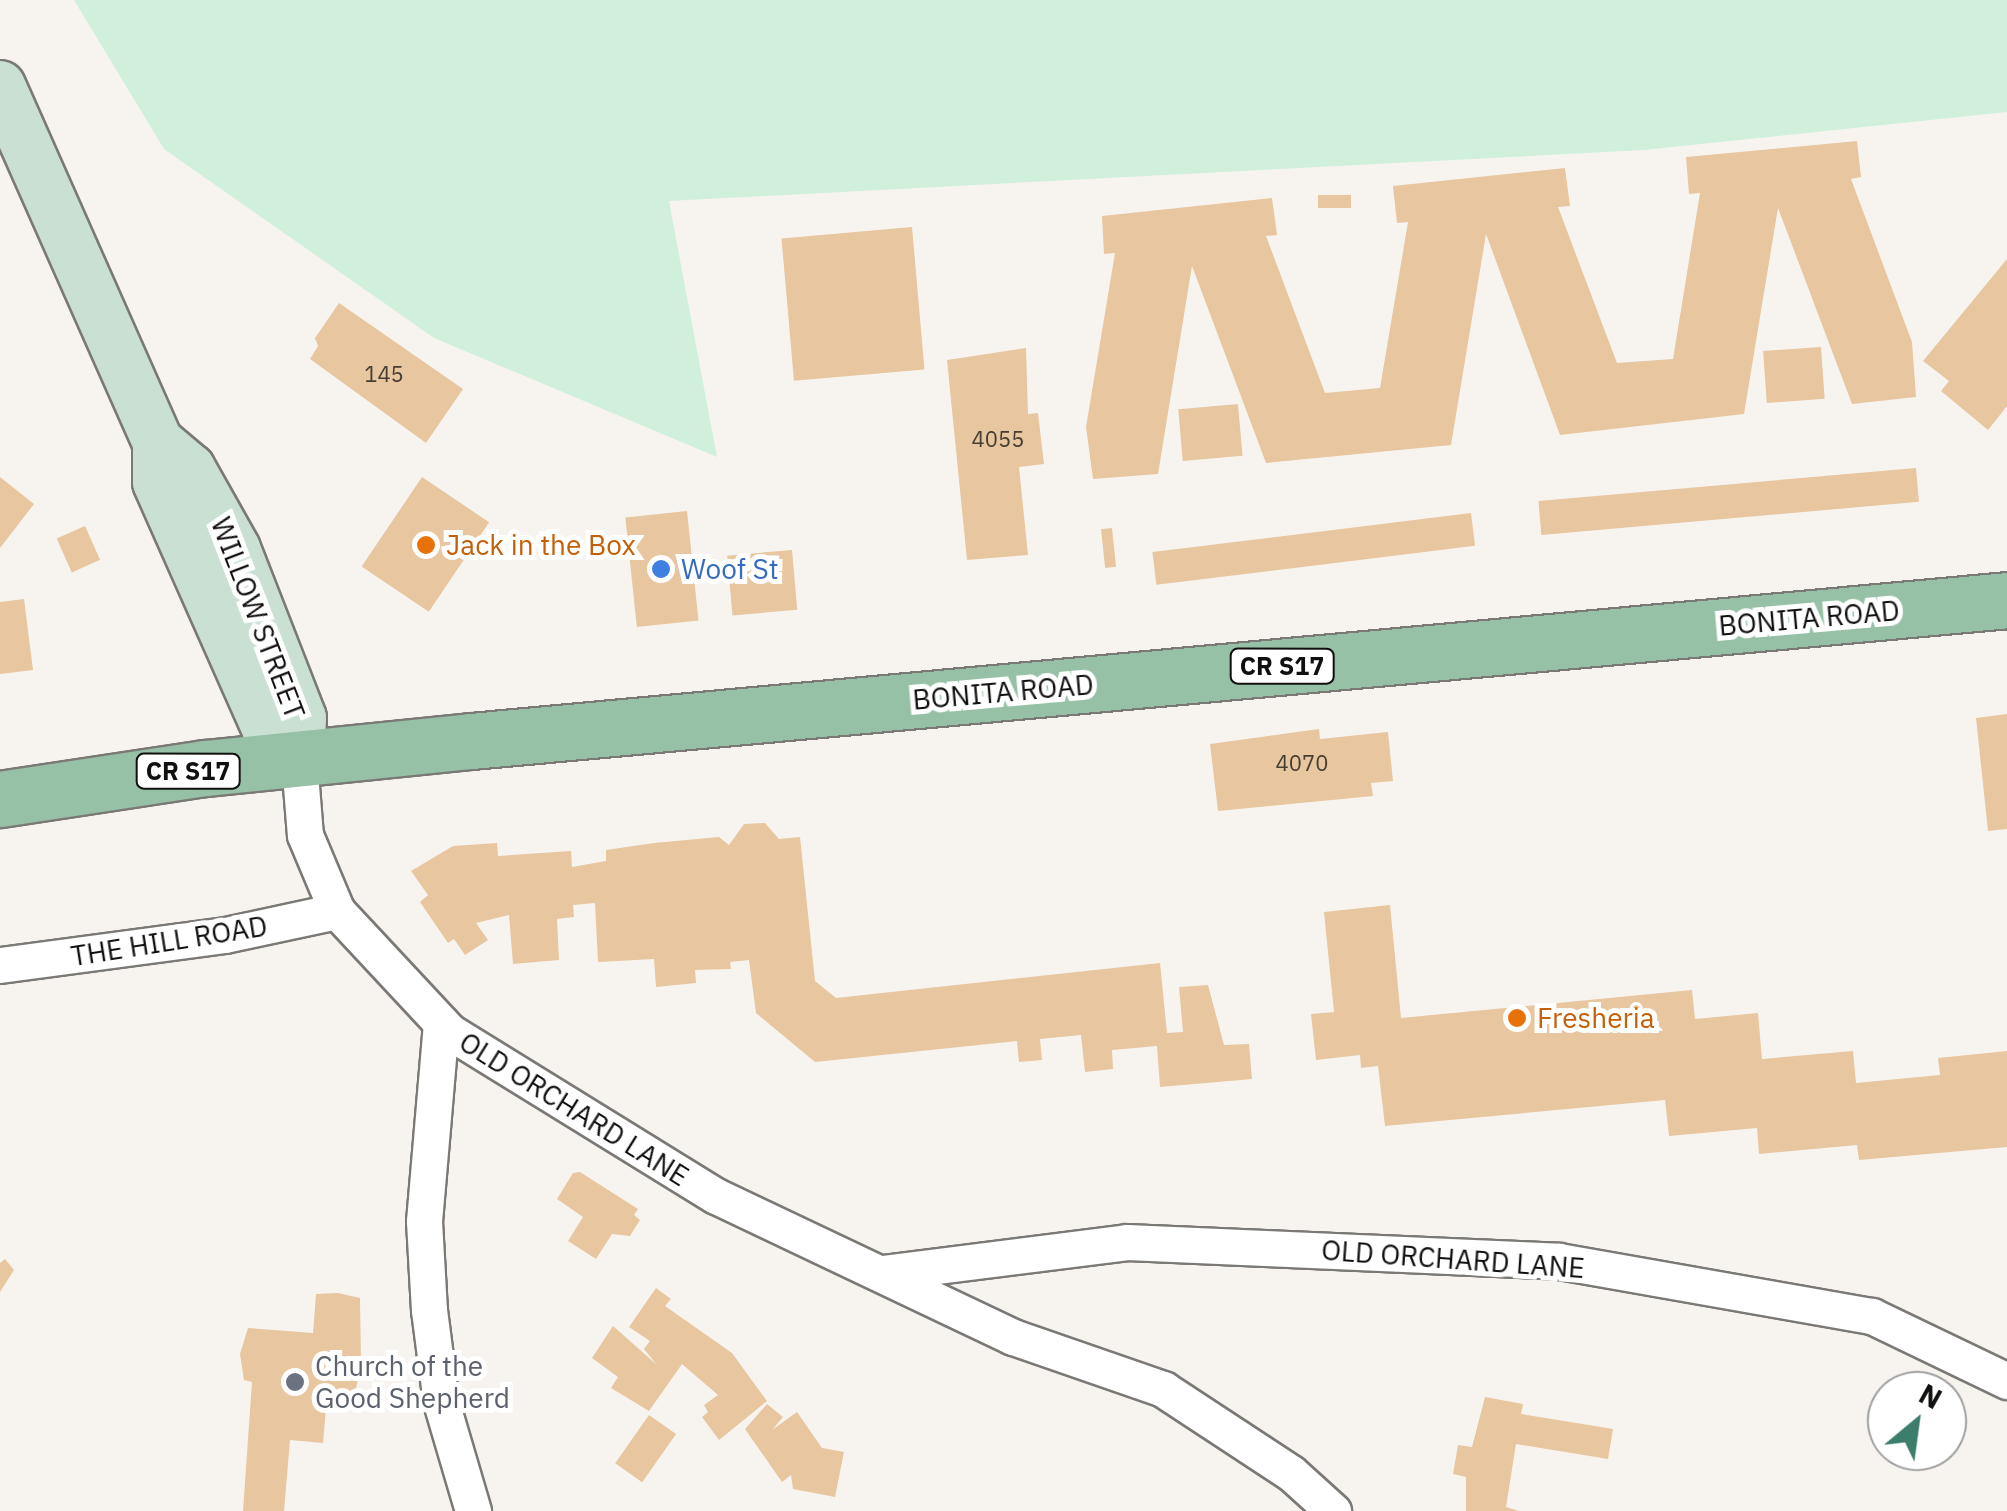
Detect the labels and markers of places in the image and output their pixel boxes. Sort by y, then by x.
place label: Jack in the Box [446,528,636,562]
marker: Jack in the Box [415,534,437,556]
place label: Woof St [681,552,778,586]
marker: Woof St [650,558,672,580]
place label: Fresheria [1537,1001,1655,1035]
marker: Fresheria [1506,1007,1528,1029]
place label: Church of the Good Shepherd [315,1349,510,1415]
marker: Church of the Good Shepherd [284,1371,306,1393]

